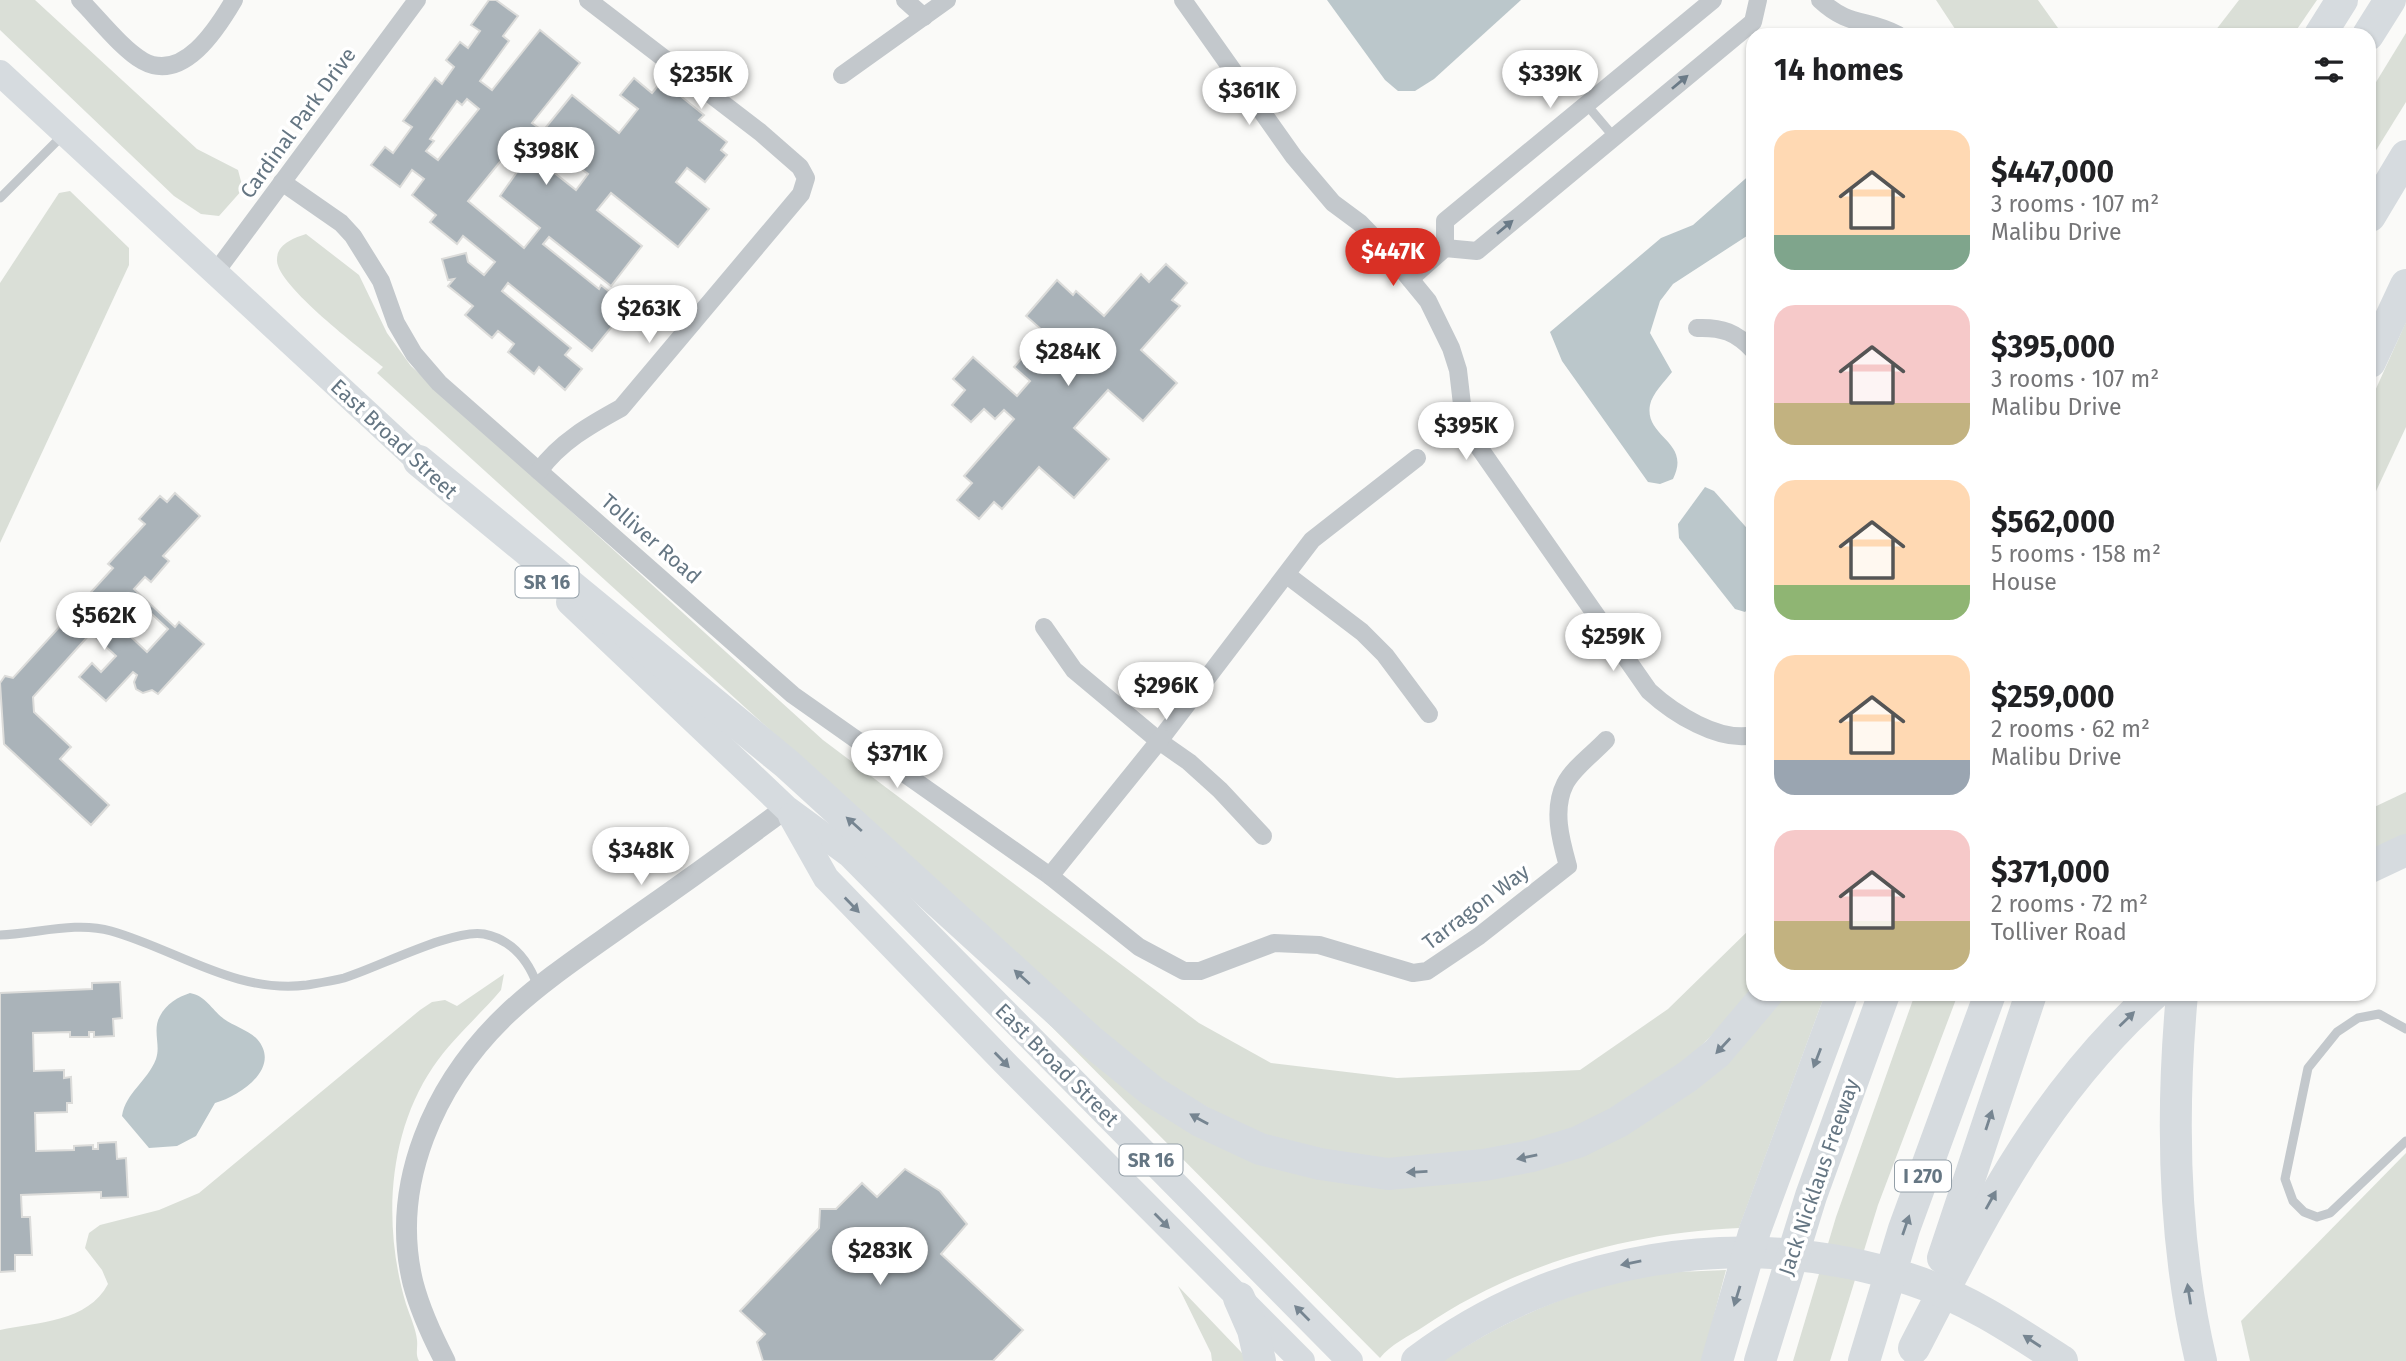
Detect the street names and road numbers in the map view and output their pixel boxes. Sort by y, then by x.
street label: Cardinal Park Drive [234,42,362,204]
street label: East Broad Street [325,374,463,505]
street label: Tolliver Road [596,489,706,589]
road number: SR 16 [516,566,578,597]
street label: Tarragon Way [1418,858,1535,956]
street label: East Broad Street [990,998,1124,1132]
street label: Jack Nicklaus Freeway [1773,1075,1865,1279]
road number: SR 16 [1120,1144,1182,1176]
road number: I 270 [1895,1160,1951,1192]

